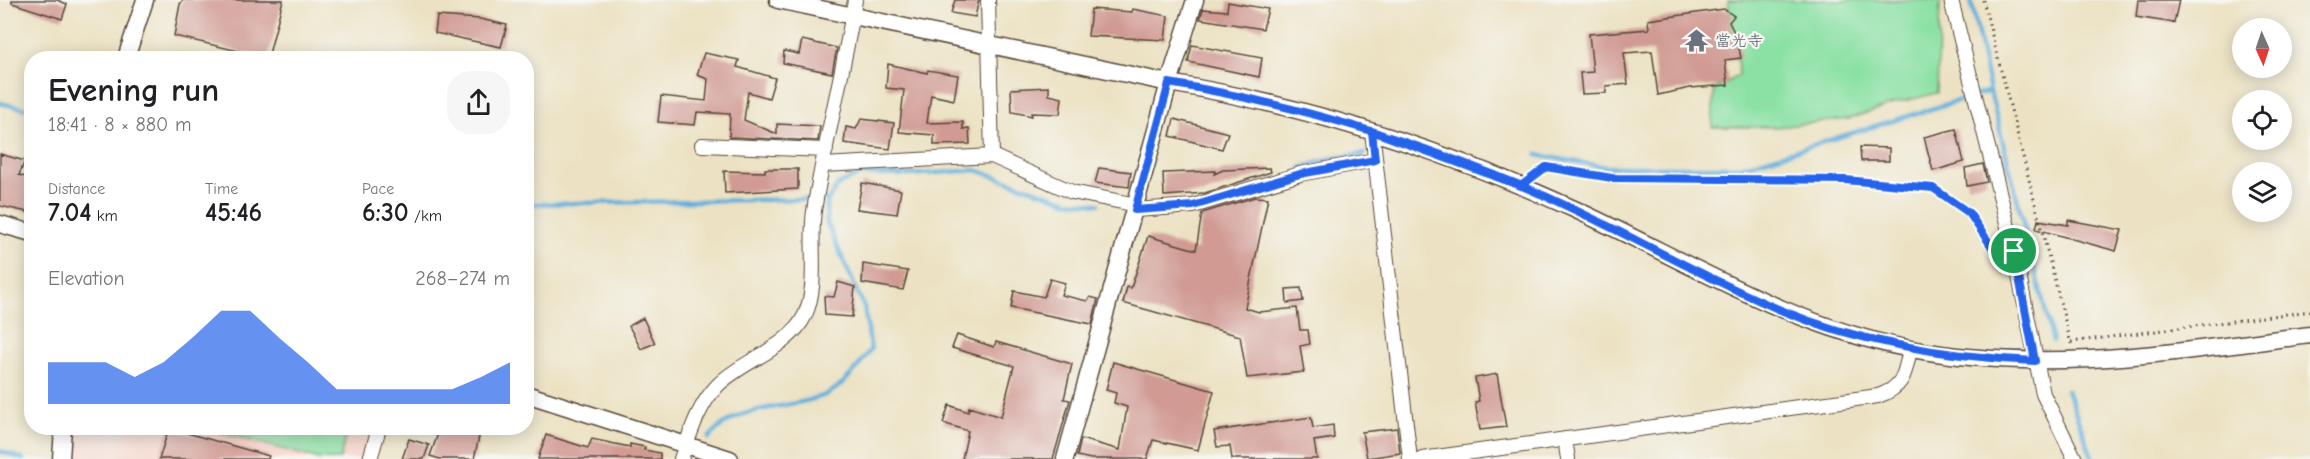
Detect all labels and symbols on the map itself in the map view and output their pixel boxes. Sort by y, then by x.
north arrow [2232,18,2292,78]
temple icon: 當光寺 [1684,28,1710,54]
place label: 當光寺 [1715,32,1763,50]
pin [1988,225,2039,276]

